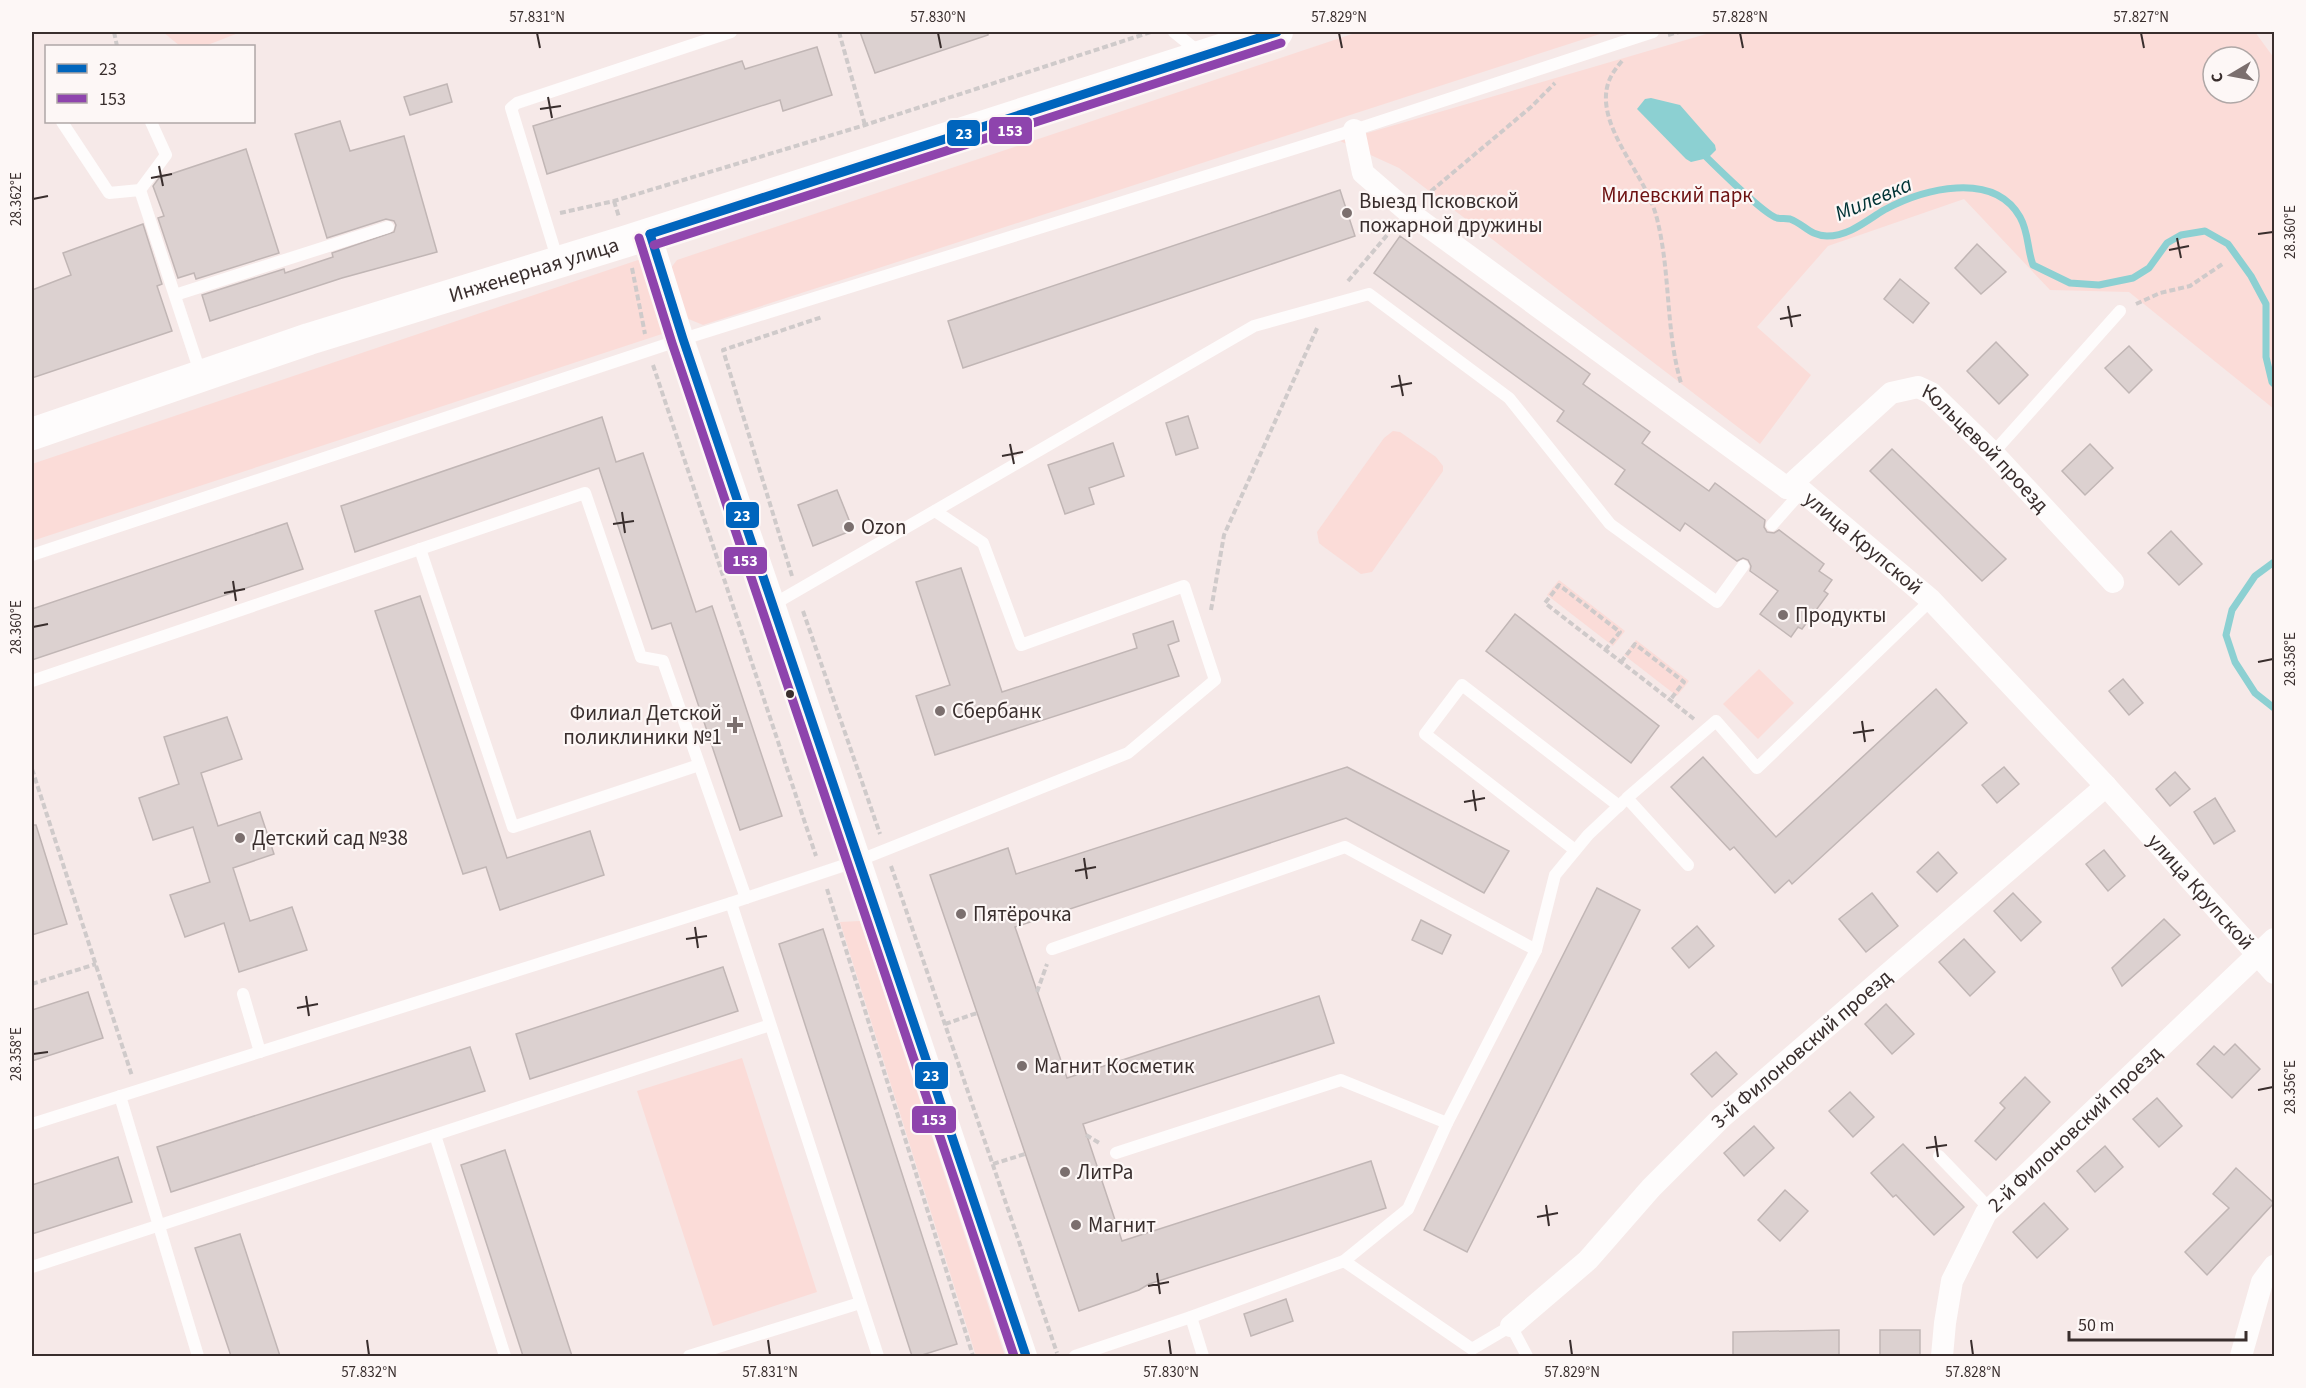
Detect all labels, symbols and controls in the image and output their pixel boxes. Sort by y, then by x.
text: 57.831°N [509,7,565,28]
text: 57.830°N [910,7,966,28]
text: 57.829°N [1311,7,1367,28]
text: 57.828°N [1712,7,1768,28]
text: 57.827°N [2113,7,2169,28]
legend [45,45,255,123]
north arrow [2201,45,2261,105]
text: 23 [99,57,117,82]
text: С [2206,71,2229,84]
text: 153 [99,87,126,112]
line badge: 153 [988,116,1033,145]
line badge: 23 [946,119,981,147]
text: 153 [997,120,1023,142]
text: 23 [956,123,972,145]
water label: Милевка [1830,168,1917,230]
text: 28.362°E [6,172,27,226]
park label: Милевский парк [1601,180,1753,210]
place label: Выезд Псковской пожарной дружины [1359,186,1543,240]
text: 28.360°E [2280,205,2301,259]
marker: Выезд Псковской пожарной дружины [1340,206,1354,220]
street label: Инженерная улица [445,229,623,310]
street label: Кольцевой проезд [1917,376,2056,519]
street label: улица Крупской [1797,484,1929,602]
line badge: 23 [725,501,760,529]
text: 23 [734,505,750,527]
place label: Ozon [861,512,906,542]
marker: Ozon [842,520,856,534]
line badge: 153 [723,546,768,575]
text: 153 [732,550,758,572]
text: 28.360°E [6,600,27,654]
place label: Продукты [1795,600,1886,630]
marker: Продукты [1776,608,1790,622]
text: 28.358°E [2280,632,2301,686]
unlabelled marker [784,688,796,700]
place label: Сбербанк [952,696,1042,726]
place label: Филиал Детской поликлиники №1 [563,698,722,752]
marker: Сбербанк [933,704,947,718]
marker: Филиал Детской поликлиники №1 [726,716,744,734]
place label: Детский сад №38 [252,823,408,853]
street label: улица Крупской [2141,827,2261,957]
marker: Детский сад №38 [233,831,247,845]
place label: Пятёрочка [973,899,1072,929]
marker: Пятёрочка [954,907,968,921]
street label: 3-й Филоновский проезд [1704,962,1898,1135]
text: 28.358°E [6,1027,27,1081]
street label: 2-й Филоновский проезд [1981,1038,2168,1219]
place label: Магнит Косметик [1034,1051,1195,1081]
marker: Магнит Косметик [1015,1059,1029,1073]
text: 28.356°E [2280,1060,2301,1114]
line badge: 23 [914,1061,949,1090]
text: 23 [923,1065,939,1087]
line badge: 153 [911,1105,957,1134]
text: 153 [921,1109,947,1131]
place label: ЛитРа [1077,1157,1133,1187]
marker: ЛитРа [1058,1165,1072,1179]
place label: Магнит [1088,1210,1156,1240]
marker: Магнит [1069,1218,1083,1232]
scale bar [2069,1304,2246,1342]
text: 50 m [2078,1313,2114,1338]
text: 57.832°N [341,1362,397,1383]
text: 57.831°N [742,1362,798,1383]
text: 57.830°N [1143,1362,1199,1383]
text: 57.829°N [1544,1362,1600,1383]
text: 57.828°N [1945,1362,2001,1383]

